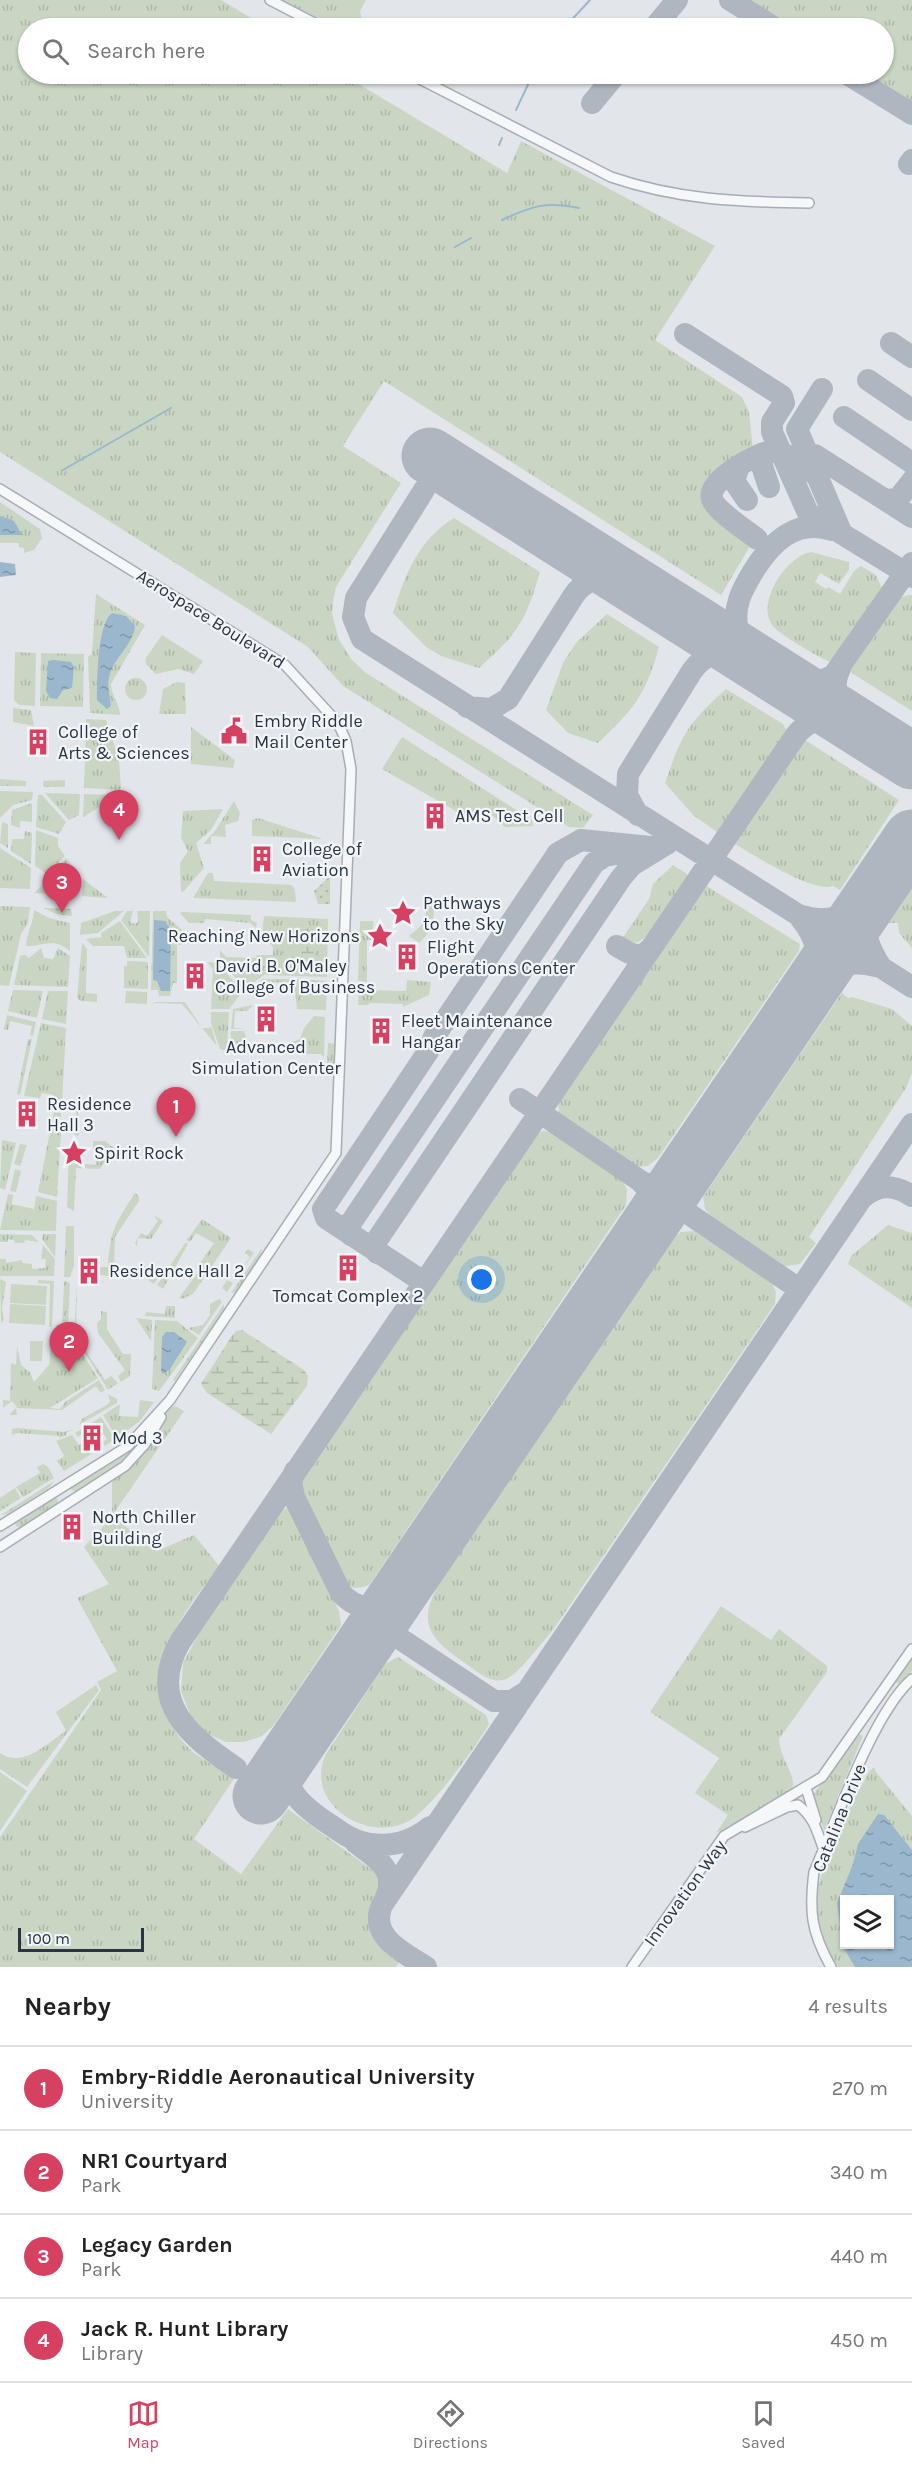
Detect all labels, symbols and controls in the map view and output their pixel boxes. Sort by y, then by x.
search box [18,18,894,84]
icon: search [39,35,72,68]
text: Search here [87,38,205,64]
street label: Aerospace Boulevard [133,564,289,674]
place label: Embry Riddle Mail Center [254,710,363,753]
public building icon: Embry Riddle Mail Center [219,716,249,746]
place label: College of Arts & Sciences [58,721,190,764]
building icon: College of Arts & Sciences [23,727,53,757]
pin: 4 [100,790,138,840]
building icon: AMS Test Cell [420,801,450,831]
place label: AMS Test Cell [455,805,564,827]
place label: College of Aviation [282,838,363,881]
building icon: College of Aviation [247,844,277,874]
pin: 3 [42,864,82,913]
place label: Pathways to the Sky [423,892,505,935]
place icon: Pathways to the Sky [388,898,418,928]
place icon: Reaching New Horizons [365,921,395,951]
place label: Reaching New Horizons [168,925,360,947]
place label: Flight Operations Center [427,936,576,979]
building icon: Flight Operations Center [392,942,422,972]
place label: David B. O'Maley College of Business [215,955,375,998]
building icon: David B. O'Maley College of Business [180,961,210,991]
building icon: Advanced Simulation Center [251,1004,281,1034]
place label: Fleet Maintenance Hangar [401,1010,553,1053]
building icon: Fleet Maintenance Hangar [366,1016,396,1046]
place label: Advanced Simulation Center [191,1036,341,1079]
pin: 1 [156,1088,195,1137]
place label: Residence Hall 3 [47,1093,131,1136]
building icon: Residence Hall 3 [12,1099,42,1129]
place icon: Spirit Rock [59,1138,89,1168]
place label: Spirit Rock [94,1142,184,1164]
building icon: Tomcat Complex 2 [333,1253,363,1283]
building icon: Residence Hall 2 [74,1256,104,1286]
place label: Residence Hall 2 [109,1260,244,1282]
your location [467,1265,496,1294]
place label: Tomcat Complex 2 [273,1285,423,1307]
pin: 2 [50,1322,88,1372]
building icon: Mod 3 [77,1423,107,1453]
place label: Mod 3 [112,1427,163,1449]
place label: North Chiller Building [92,1506,196,1549]
building icon: North Chiller Building [57,1512,87,1542]
street label: Catalina Drive [807,1761,871,1875]
street label: Innovation Way [639,1835,731,1951]
map controls [840,1895,894,1949]
button: layers [840,1895,894,1949]
scale bar [18,1925,144,1952]
text: 100 m [27,1929,70,1948]
text: Nearby [24,1991,111,2022]
text: 4 results [808,1995,888,2018]
text: Embry-Riddle Aeronautical University [81,2064,474,2090]
text: 1 [40,2077,47,2100]
text: 270 m [832,2077,888,2100]
text: University [81,2090,173,2113]
text: NR1 Courtyard [81,2148,228,2174]
text: 2 [37,2161,50,2184]
text: 340 m [830,2161,888,2184]
text: Park [81,2174,122,2197]
text: Legacy Garden [81,2232,233,2258]
text: 3 [37,2245,50,2268]
text: 440 m [830,2245,888,2268]
text: Park [81,2258,122,2281]
text: Jack R. Hunt Library [81,2316,288,2342]
text: 4 [38,2329,49,2352]
text: 450 m [830,2329,888,2352]
text: Library [81,2342,143,2365]
tab: Map [127,2397,160,2452]
tab: Directions [413,2397,488,2452]
tab: Saved [741,2397,785,2452]

